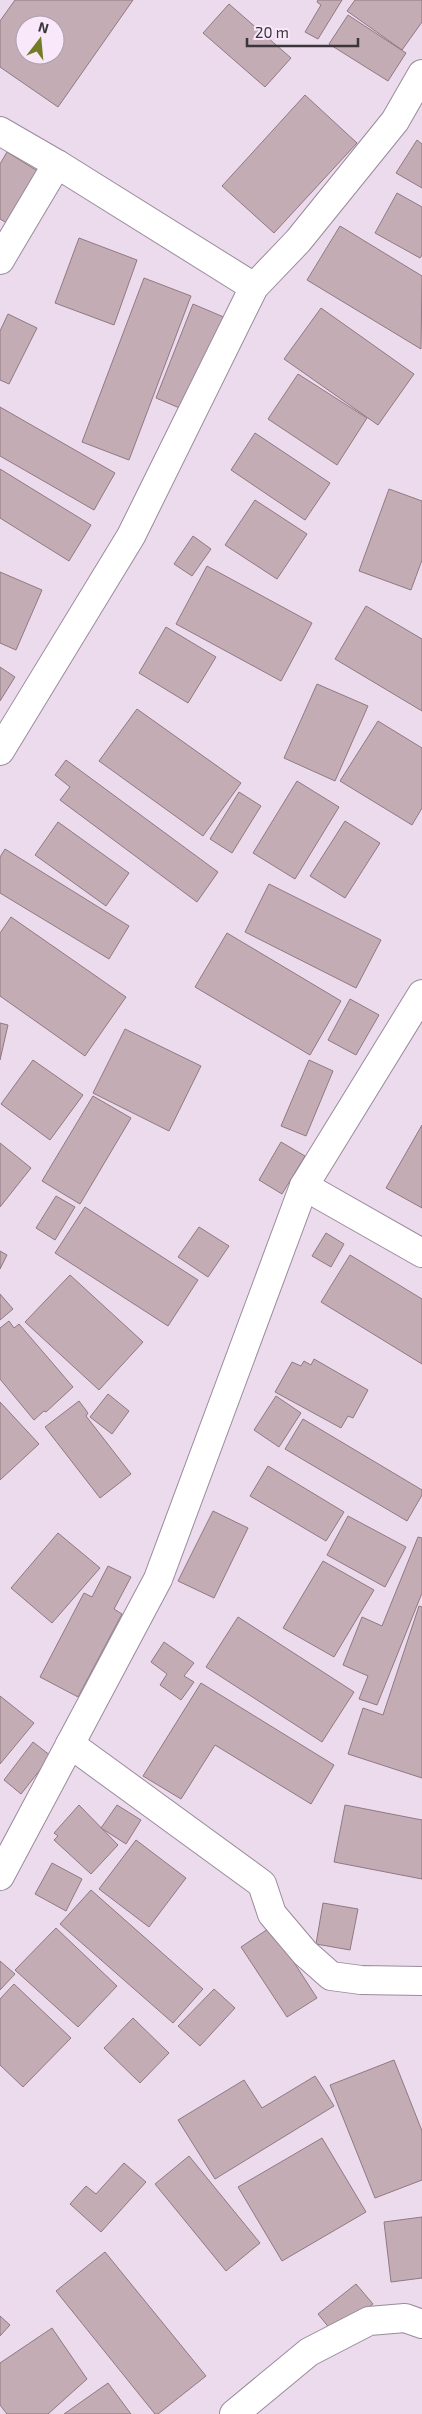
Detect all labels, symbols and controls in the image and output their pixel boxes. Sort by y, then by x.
north arrow [15,15,65,65]
scale bar [247,15,358,47]
text: N [37,17,51,37]
text: 20 m [255,23,289,41]

